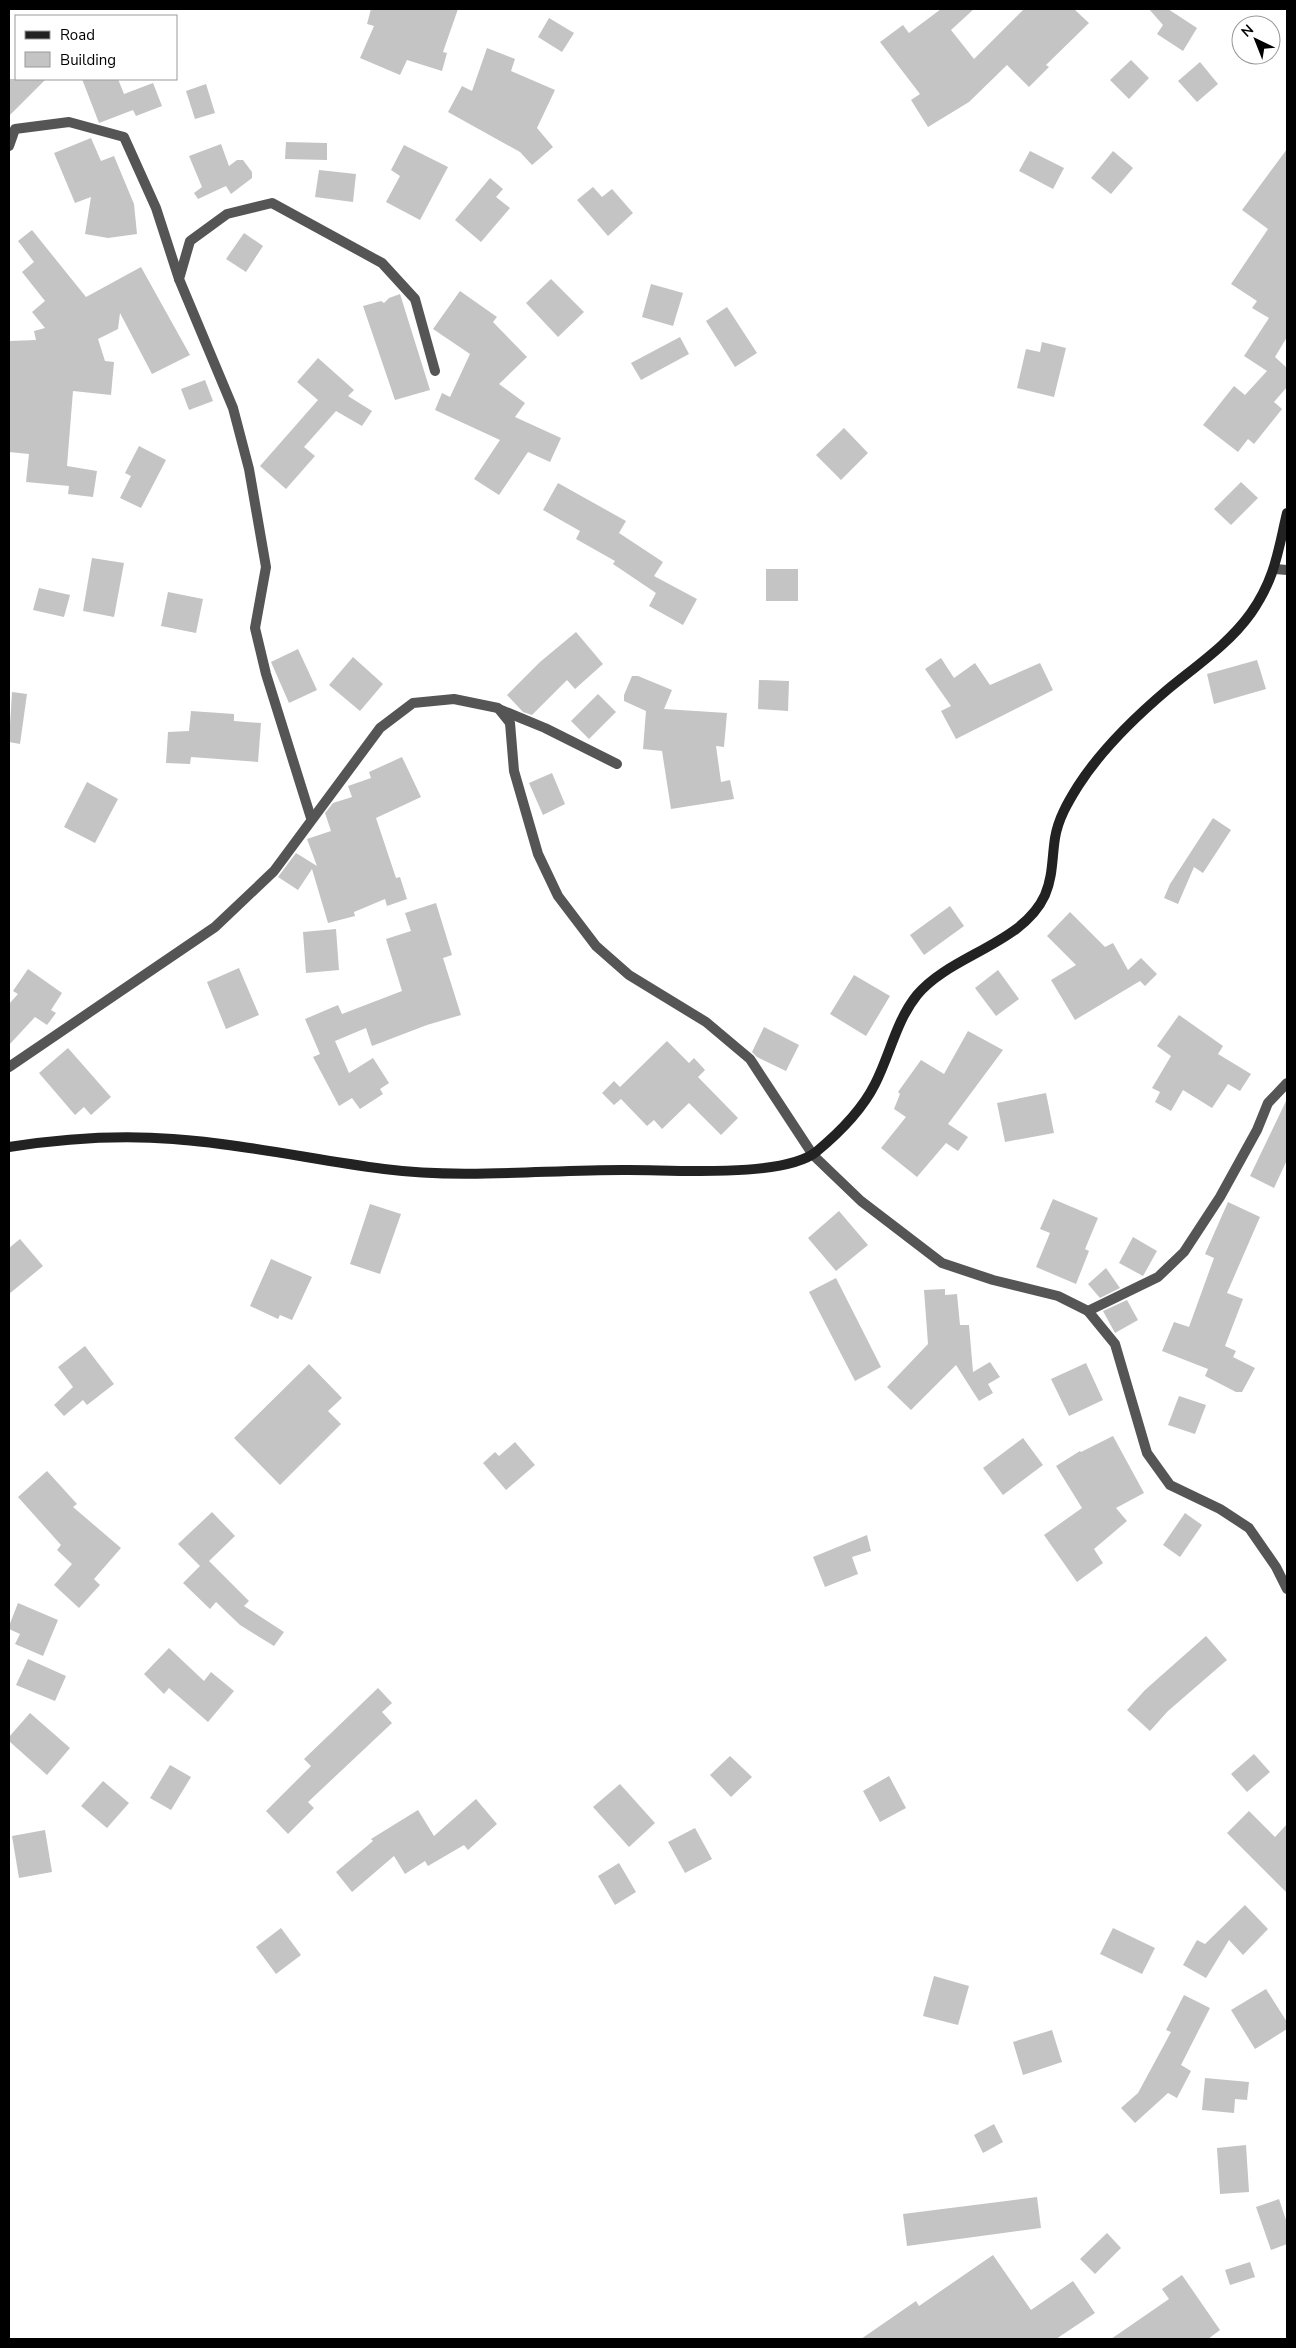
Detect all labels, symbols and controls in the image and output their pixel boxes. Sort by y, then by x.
legend [15,15,178,80]
north arrow [1231,15,1281,65]
text: N [1237,20,1258,41]
text: Road [60,25,95,45]
text: Building [60,50,116,70]

